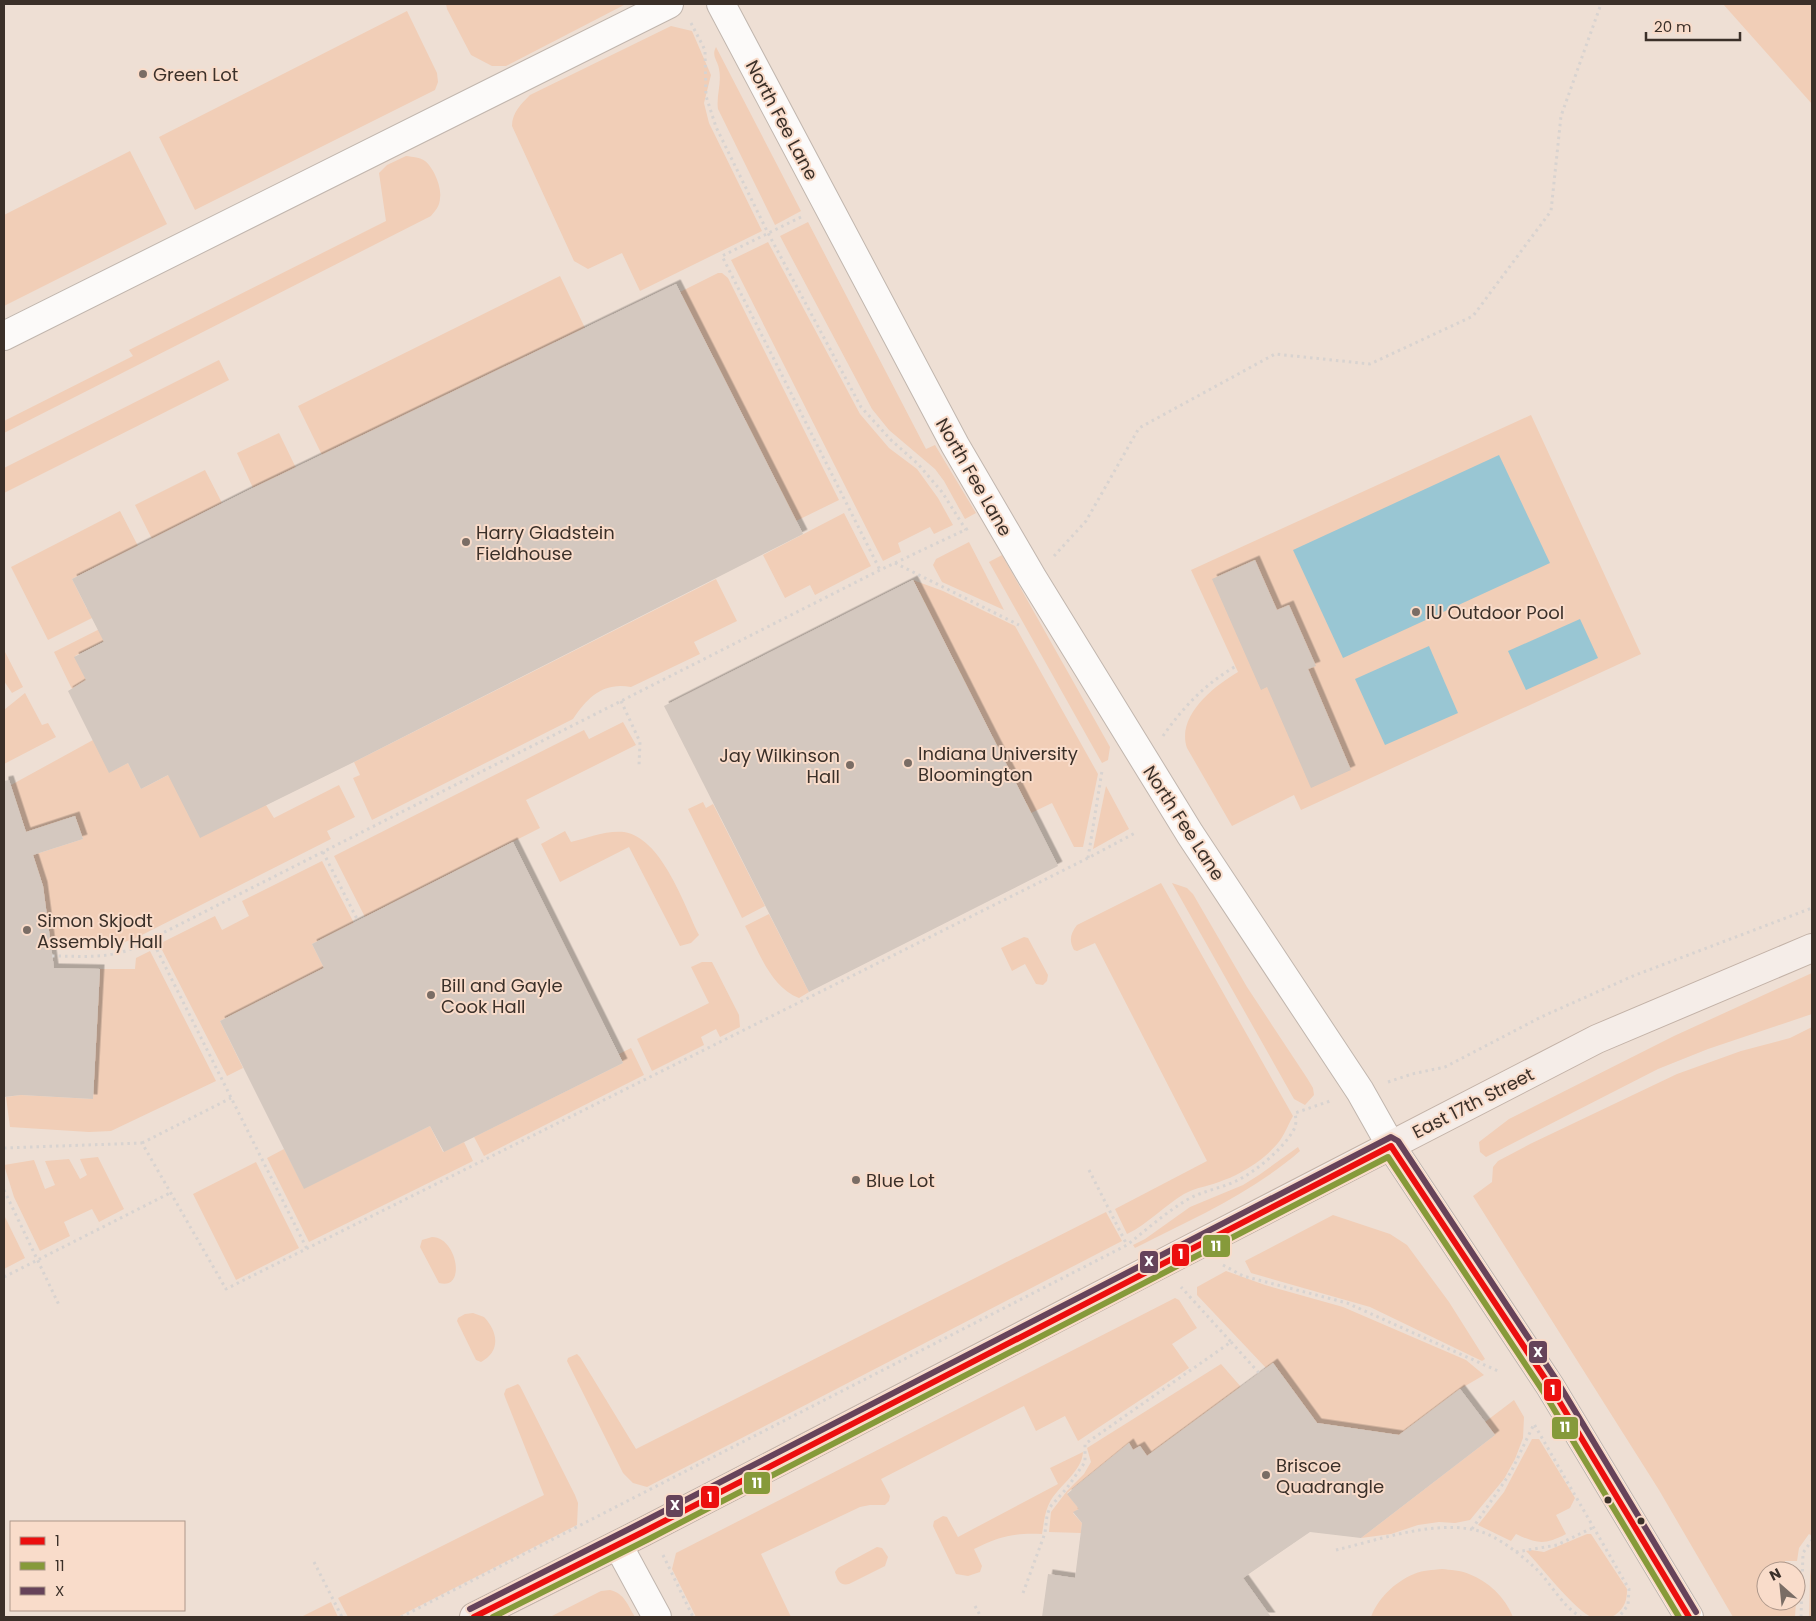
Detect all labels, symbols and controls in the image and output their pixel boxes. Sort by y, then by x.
scale bar [1646,10,1740,42]
text: 20 m [1654,16,1692,37]
street label: North Fee Lane [740,56,824,184]
place label: Green Lot [153,62,238,87]
marker: Green Lot [137,68,149,80]
street label: North Fee Lane [930,413,1018,541]
place label: Harry Gladstein Fieldhouse [476,520,615,566]
marker: Harry Gladstein Fieldhouse [460,536,472,548]
place label: IU Outdoor Pool [1426,600,1564,625]
marker: IU Outdoor Pool [1410,606,1422,618]
place label: Indiana University Bloomington [918,741,1078,787]
place label: Jay Wilkinson Hall [719,743,840,789]
marker: Indiana University Bloomington [902,757,914,769]
marker: Jay Wilkinson Hall [844,759,856,771]
street label: North Fee Lane [1137,761,1231,885]
place label: Simon Skjodt Assembly Hall [37,908,163,954]
marker: Simon Skjodt Assembly Hall [21,924,33,936]
place label: Bill and Gayle Cook Hall [441,973,563,1019]
marker: Bill and Gayle Cook Hall [425,989,437,1001]
street label: East 17th Street [1408,1062,1538,1144]
place label: Blue Lot [866,1168,935,1193]
marker: Blue Lot [850,1174,862,1186]
line badge: 11 [1202,1234,1231,1258]
text: 11 [1211,1236,1221,1256]
line badge: 1 [1171,1243,1190,1267]
text: 1 [1178,1244,1184,1264]
line badge: X [1139,1250,1159,1274]
text: X [1144,1251,1154,1271]
line badge: X [1528,1340,1548,1364]
text: X [1533,1342,1543,1362]
line badge: 1 [1543,1378,1562,1402]
text: 1 [1550,1380,1556,1400]
line badge: 11 [1551,1416,1579,1440]
text: 11 [1560,1417,1570,1437]
place label: Briscoe Quadrangle [1276,1453,1384,1499]
marker: Briscoe Quadrangle [1260,1469,1272,1481]
line badge: 11 [743,1471,771,1495]
text: 11 [752,1473,762,1493]
line badge: 1 [700,1485,720,1509]
text: 1 [707,1487,713,1507]
line badge: X [665,1494,684,1518]
text: X [670,1495,680,1515]
unlabelled marker [1603,1495,1613,1505]
unlabelled marker [1636,1516,1646,1526]
legend [10,1521,185,1611]
text: 1 [55,1530,60,1551]
text: 11 [55,1555,65,1576]
north arrow [1756,1561,1806,1611]
text: N [1766,1563,1784,1586]
text: X [55,1580,64,1601]

